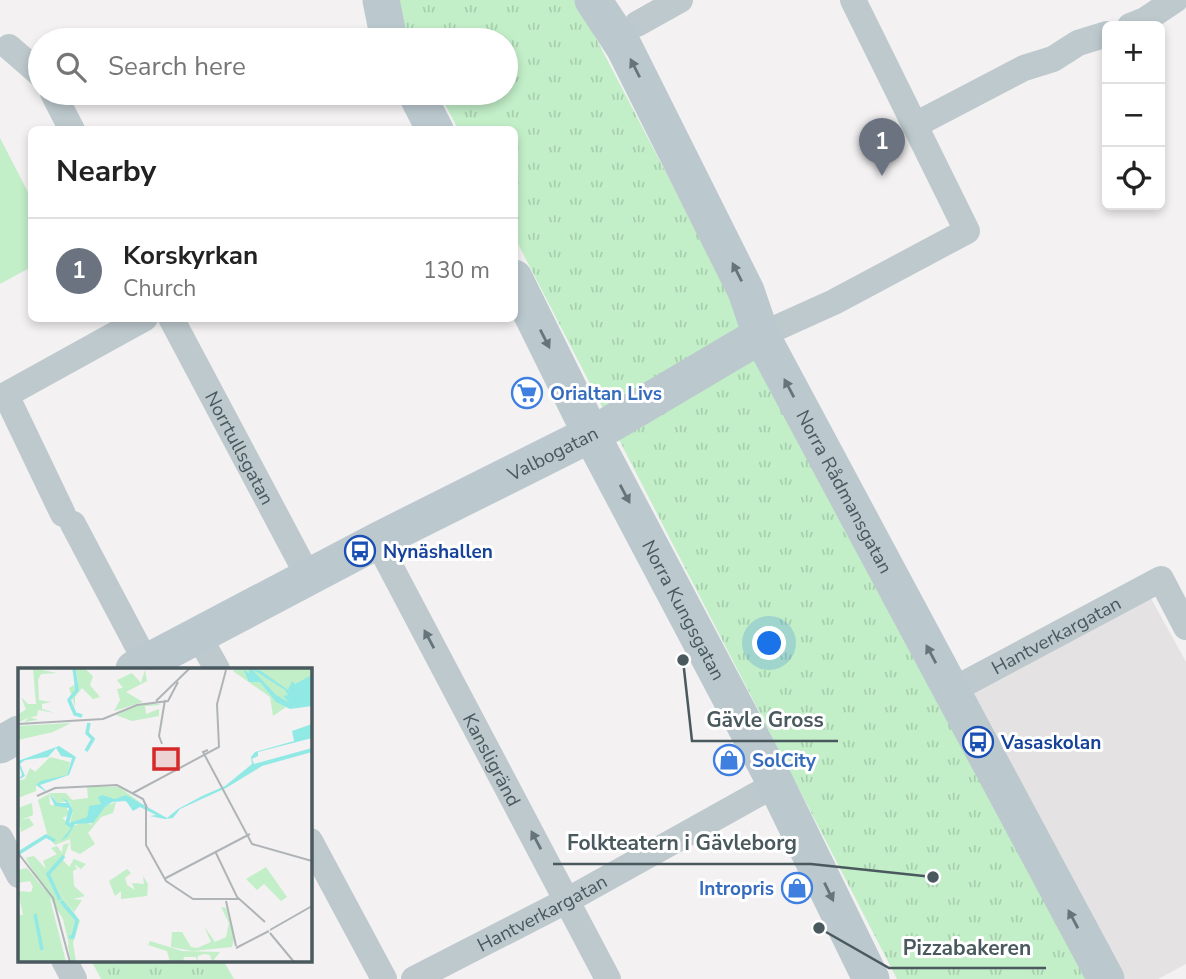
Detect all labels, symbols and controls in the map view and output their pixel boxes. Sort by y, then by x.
map controls [1102,21,1165,210]
button: + [1102,21,1165,84]
search box [28,28,518,105]
icon: search [52,48,90,86]
text: Search here [108,49,246,84]
one-way arrow [629,58,640,78]
button: − [1102,84,1165,147]
pin: 1 [859,118,905,176]
button: locate [1102,147,1165,210]
text: Nearby [56,151,156,192]
text: Korskyrkan [123,238,258,273]
text: 1 [72,255,86,286]
text: 130 m [423,255,490,286]
one-way arrow [731,262,742,282]
text: Church [123,273,196,304]
one-way arrow [540,329,551,349]
supermarket icon: Orialtan Livs [510,376,544,410]
one-way arrow [784,378,795,398]
place label: Orialtan Livs [550,381,662,407]
street label: Norrtullsgatan [198,387,280,510]
street label: Norra Rådmansgatan [789,405,898,578]
street label: Valbogatan [502,421,603,488]
one-way arrow [619,484,631,503]
bus stop icon: Nynäshallen [343,534,377,568]
street label: Norra Kungsgatan [635,536,731,685]
place label: Nynäshallen [383,539,493,565]
street label: Hantverkargatan [987,591,1126,681]
your location [752,626,786,660]
one-way arrow [423,629,435,649]
one-way arrow [925,644,937,663]
inset map [18,668,312,962]
callout: Gävle Gross [692,699,838,741]
text: Gävle Gross [706,706,824,734]
street label: Kansligränd [456,709,527,811]
bus stop icon: Vasaskolan [961,725,995,759]
place label: Vasaskolan [1000,730,1101,756]
shop icon: SolCity [712,743,746,777]
place label: SolCity [752,748,817,774]
callout: Folkteatern i Gävleborg [553,822,811,864]
text: Folkteatern i Gävleborg [567,829,797,857]
one-way arrow [530,830,542,849]
street label: Hantverkargatan [473,869,612,959]
shop icon: Intropris [780,871,814,905]
place label: Intropris [699,876,774,902]
one-way arrow [824,882,835,902]
one-way arrow [1067,909,1079,929]
callout: Pizzabakeren [889,926,1046,968]
text: Pizzabakeren [903,934,1031,962]

